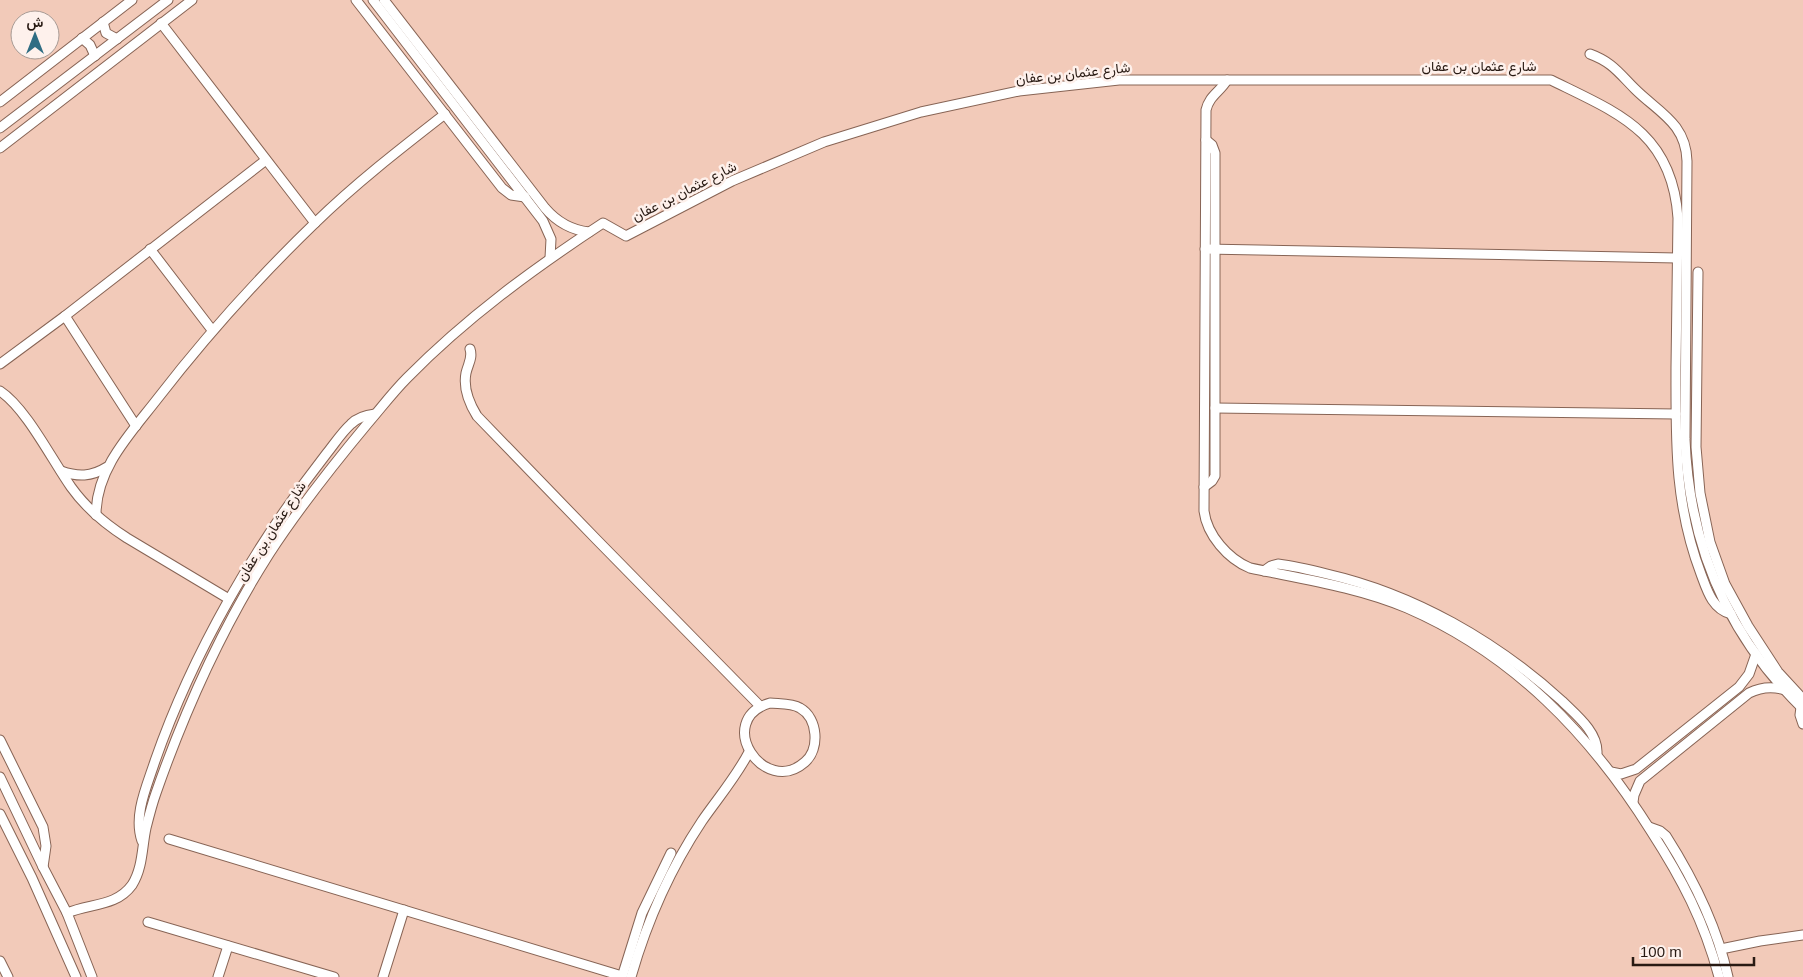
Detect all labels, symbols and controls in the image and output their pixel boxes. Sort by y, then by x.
north arrow [10,10,60,60]
text: ش [27,14,44,31]
street label: شارع عثمان بن عفان [1422,58,1536,77]
street label: شارع عثمان بن عفان [1015,59,1131,90]
street label: شارع عثمان بن عفان [629,158,740,227]
street label: شارع عثمان بن عفان [233,478,312,585]
scale bar [1633,934,1754,966]
text: 100 m [1640,943,1682,960]

